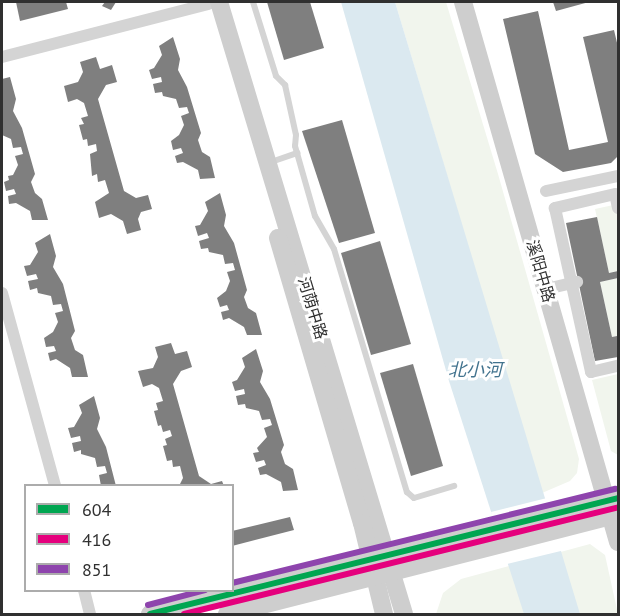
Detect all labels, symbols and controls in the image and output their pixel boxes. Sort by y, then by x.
street label: 溪阳中路 [523,238,559,304]
street label: 河荫中路 [294,275,332,341]
water label: 北小河 [448,359,502,381]
legend [24,484,234,592]
text: 604 [82,498,111,521]
text: 416 [82,528,111,551]
text: 851 [82,558,111,581]

